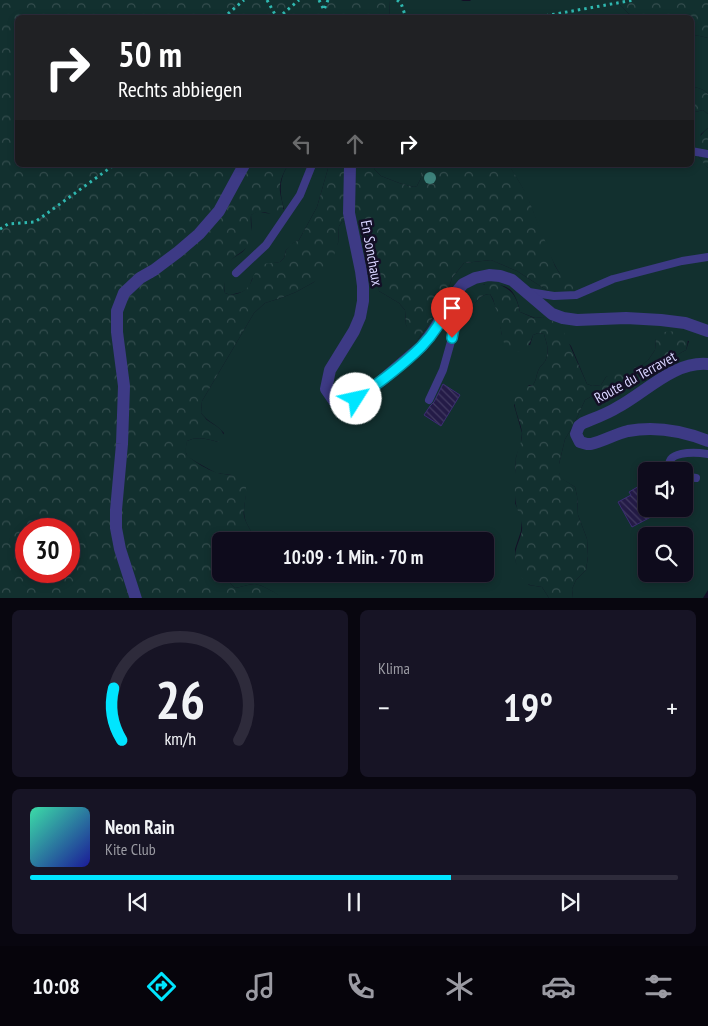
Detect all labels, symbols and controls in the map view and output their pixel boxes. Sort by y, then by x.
text: 50 m [118,31,182,77]
icon: right [35,35,100,100]
text: Rechts abbiegen [118,75,242,103]
icon: left [288,130,316,158]
icon: ahead [341,130,369,158]
icon: right [394,130,422,158]
street label: En Sonchaux [357,219,387,287]
pin [431,287,473,338]
icon: arrive [438,294,466,322]
street label: Route du Terravet [591,347,679,407]
position arrow [329,372,381,424]
map controls [638,462,693,582]
button: sound [638,462,693,517]
speed limit sign: 30 [15,518,80,583]
button: search [638,527,693,582]
text: 10:09 · 1 Min. · 70 m [283,545,423,569]
text: Klima [378,658,410,678]
text: 26 [155,666,205,733]
text: 19° [503,682,553,731]
text: − [378,689,390,726]
text: + [666,689,678,726]
text: km/h [164,727,196,750]
text: Neon Rain [105,815,174,839]
text: Kite Club [105,839,156,859]
icon: previous [124,888,152,916]
icon: pause [340,888,368,916]
icon: next [556,888,584,916]
icon: directions [144,969,179,1004]
icon: music [243,969,278,1004]
icon: phone [343,969,378,1004]
icon: climate [442,969,477,1004]
icon: car [541,969,576,1004]
icon: filters [641,969,676,1004]
text: 10:08 [32,972,80,1000]

